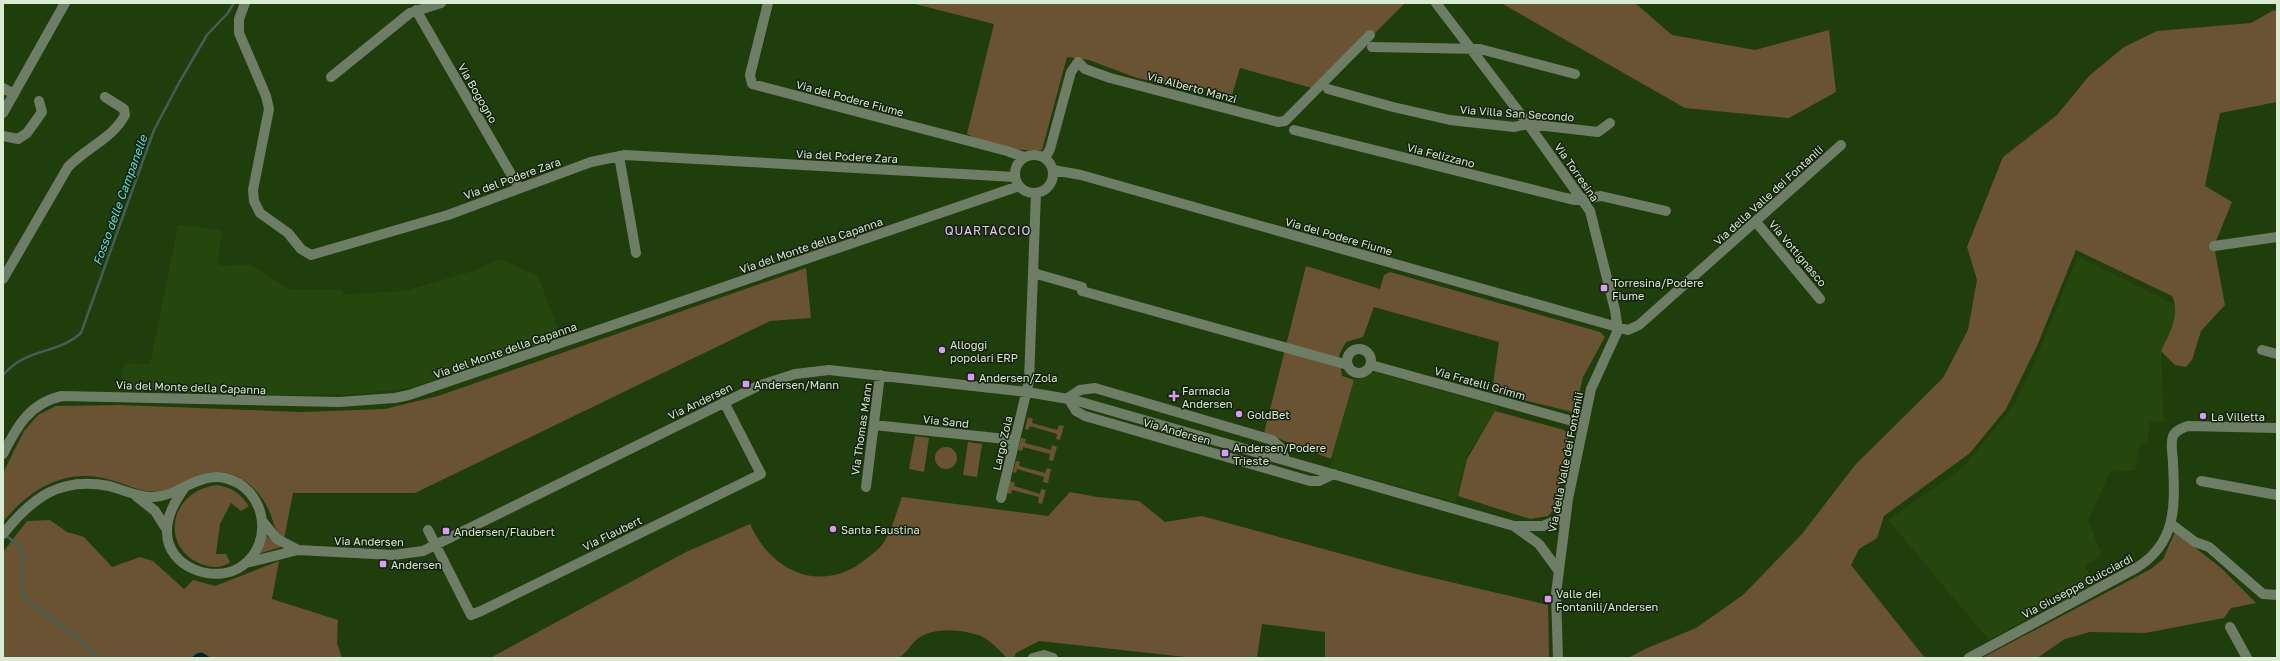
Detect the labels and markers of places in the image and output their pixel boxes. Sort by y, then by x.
place label: Torresina/Podere Fiume [1612,276,1704,302]
marker: Torresina/Podere Fiume [1599,283,1609,293]
place label: Alloggi popolari ERP [950,338,1018,364]
marker: Alloggi popolari ERP [937,345,947,355]
place label: Andersen/Zola [979,371,1058,384]
marker: Andersen/Zola [966,372,976,382]
place label: Andersen/Mann [754,378,839,391]
marker: Andersen/Mann [741,379,751,389]
place label: Farmacia Andersen [1182,384,1233,410]
marker: Farmacia Andersen [1169,391,1179,401]
place label: GoldBet [1247,408,1290,421]
marker: GoldBet [1234,409,1244,419]
place label: La Villetta [2211,410,2265,423]
marker: La Villetta [2198,411,2208,421]
place label: Andersen/Podere Trieste [1233,441,1326,467]
marker: Andersen/Podere Trieste [1220,448,1230,458]
place label: Santa Faustina [841,523,920,536]
marker: Santa Faustina [828,524,838,534]
place label: Andersen/Flaubert [454,525,555,538]
marker: Andersen/Flaubert [441,526,451,536]
place label: Andersen [391,558,442,571]
marker: Andersen [378,559,388,569]
place label: Valle dei Fontanili/Andersen [1556,587,1658,613]
marker: Valle dei Fontanili/Andersen [1543,594,1553,604]

